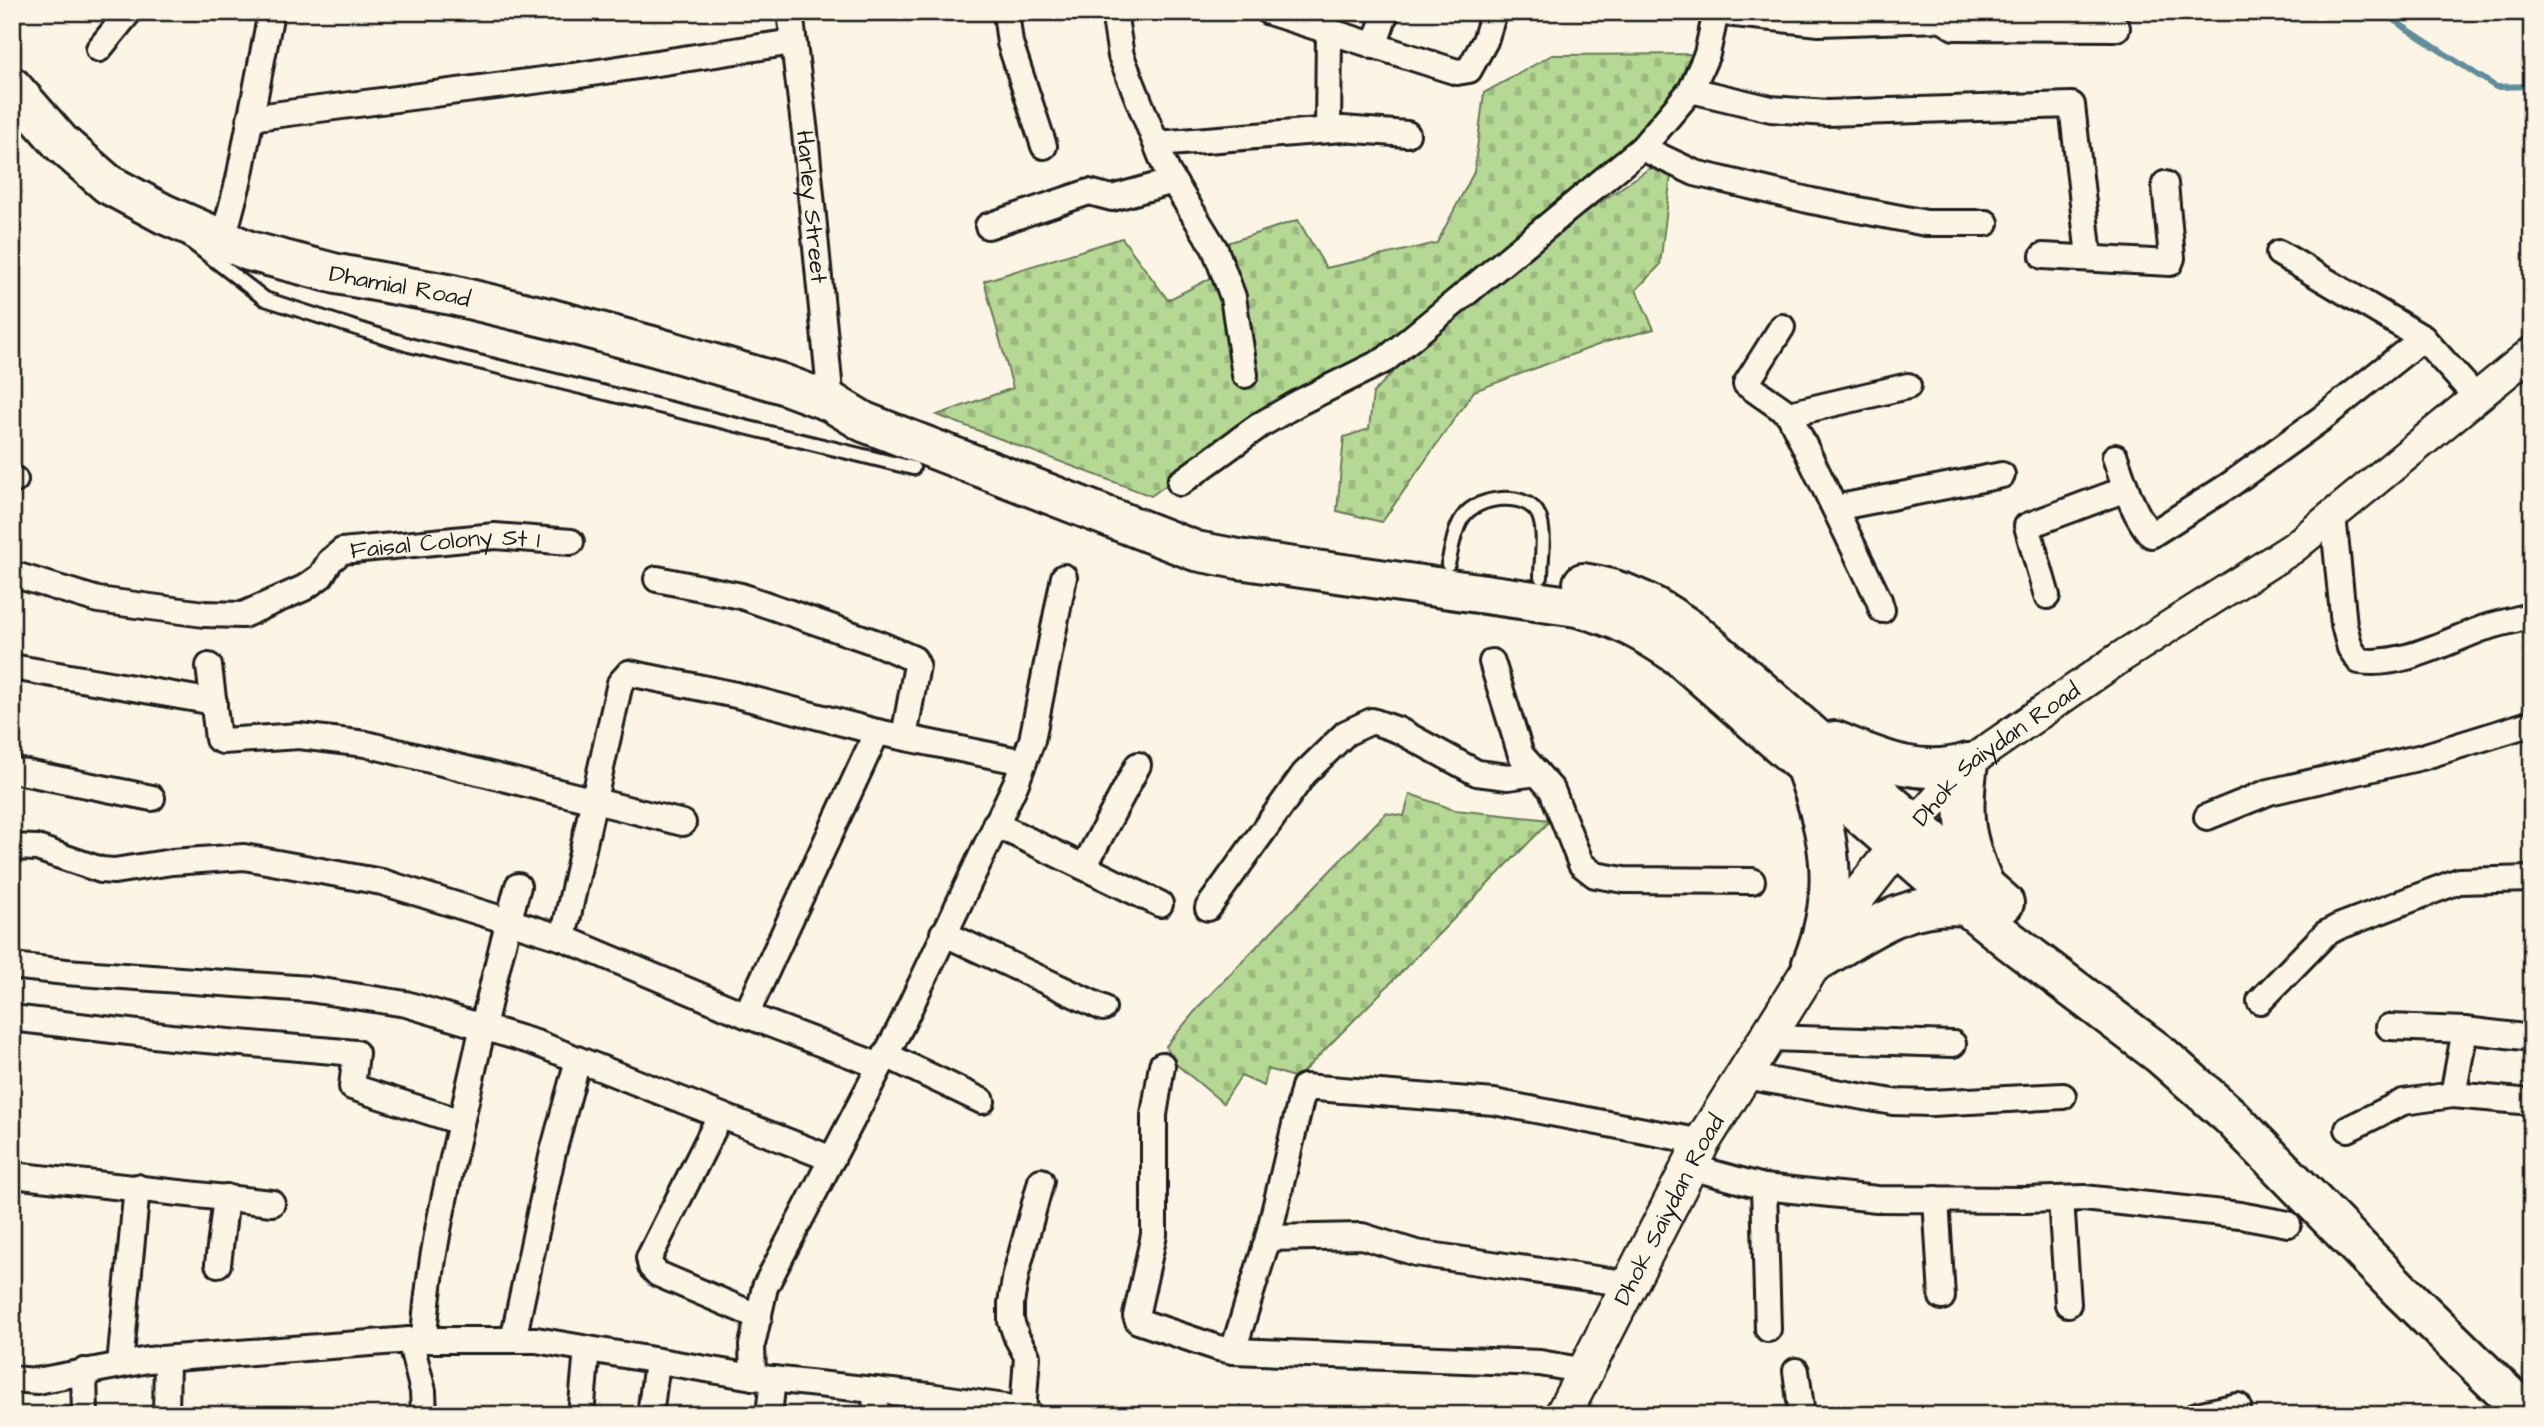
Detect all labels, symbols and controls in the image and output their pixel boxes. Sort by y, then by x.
street label: Harley Street [787,129,835,285]
street label: Dhamial Road [327,257,474,317]
street label: Faisal Colony St 1 [349,520,541,568]
street label: Dhok Saiydan Road [1905,674,2087,834]
street label: Dhok Saiydan Road [1606,1108,1733,1311]

